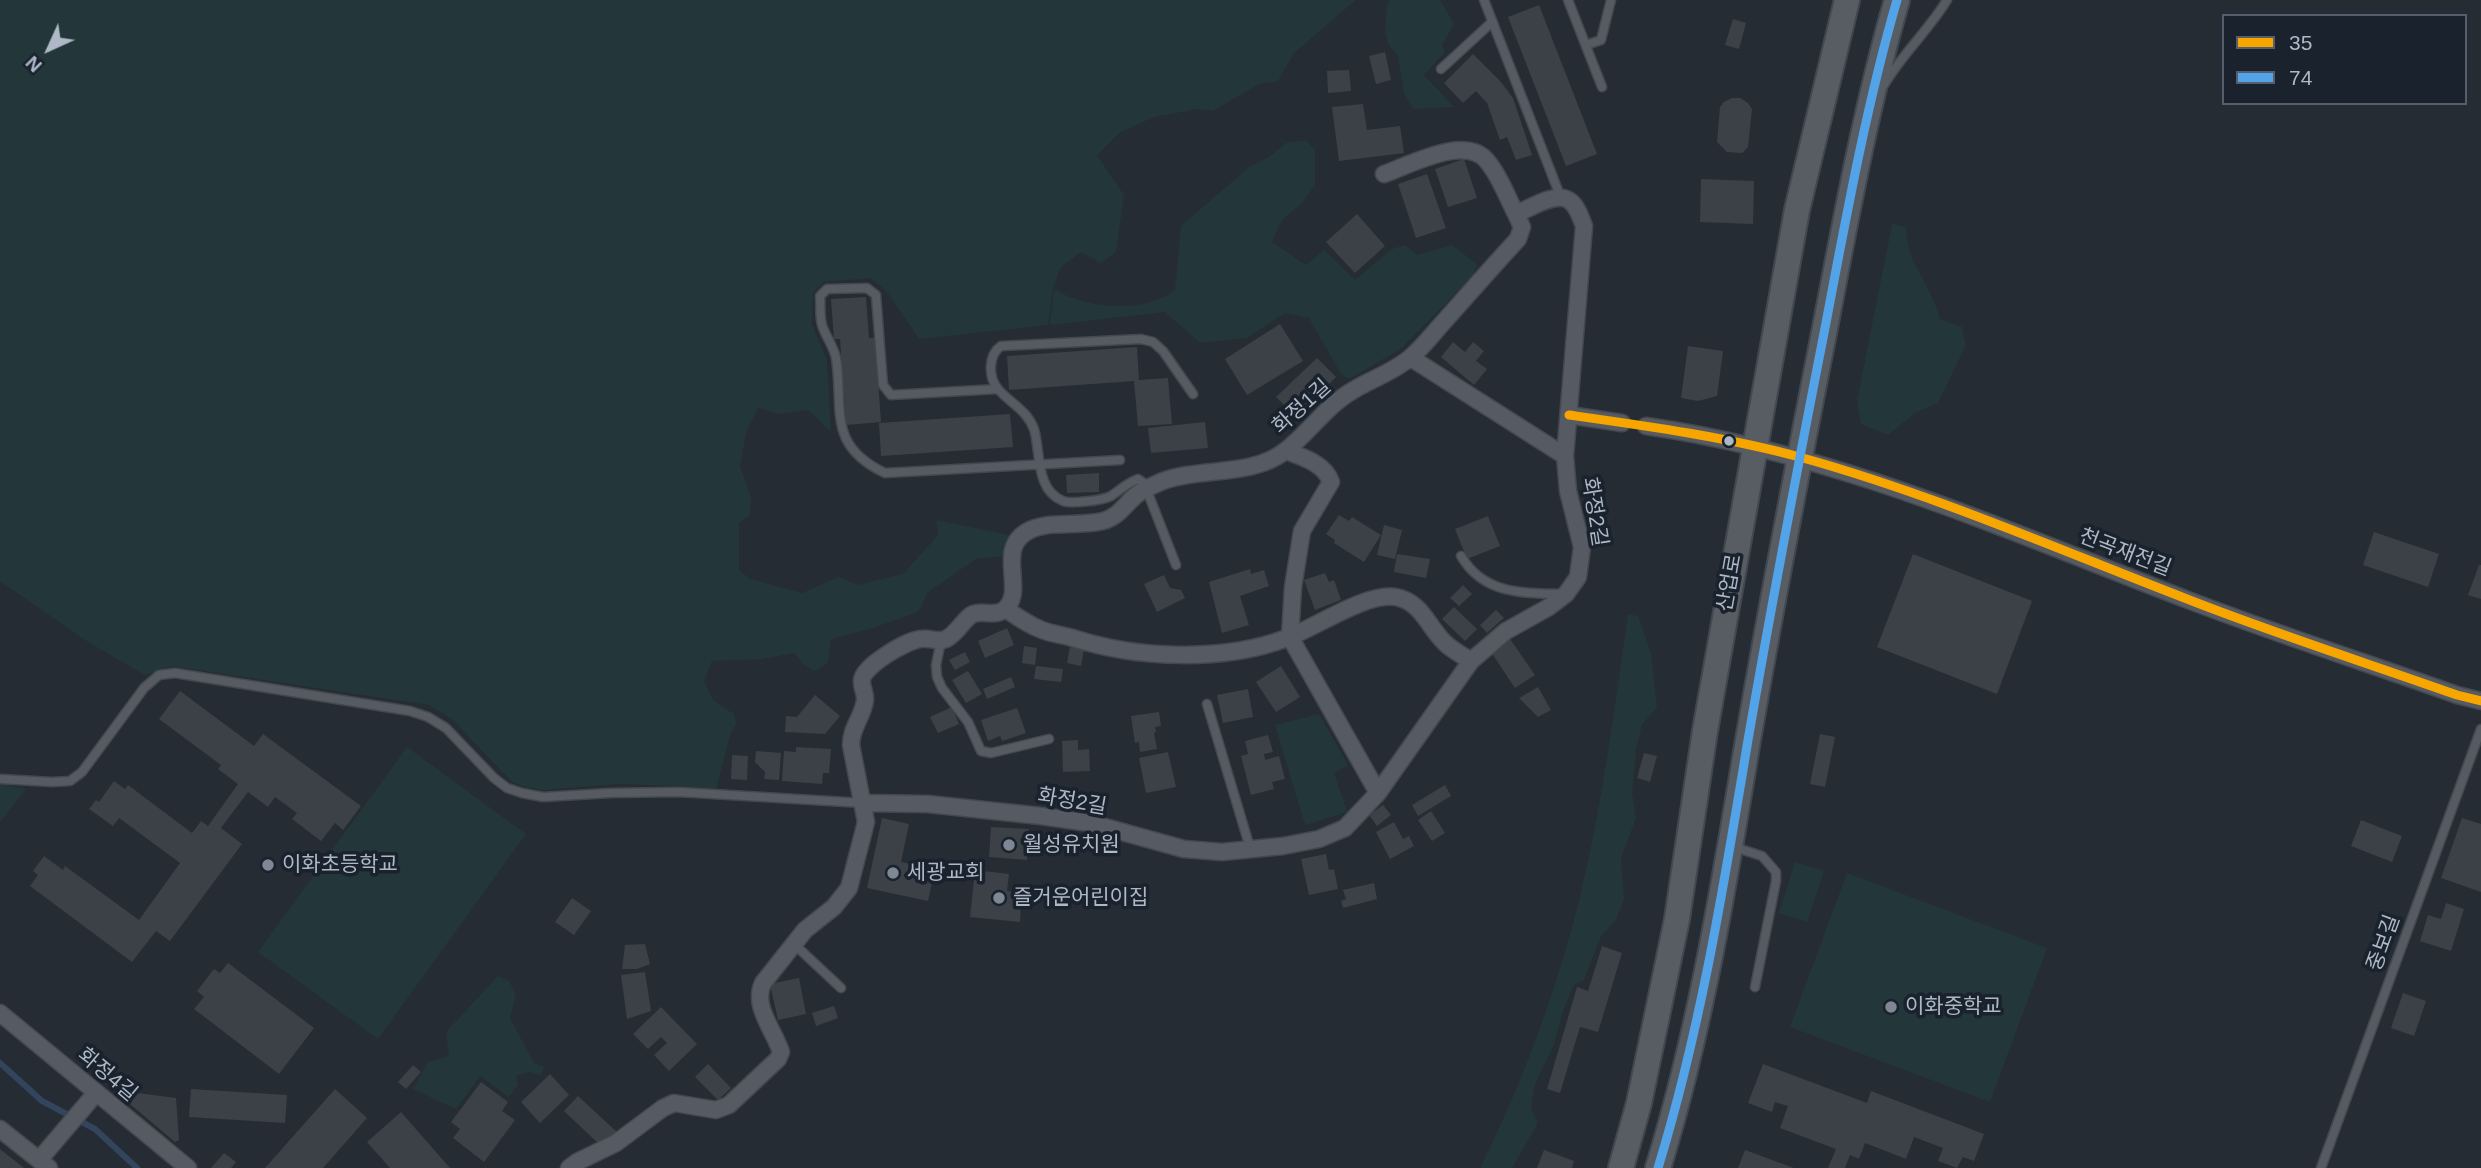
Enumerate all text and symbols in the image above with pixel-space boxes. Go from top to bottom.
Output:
north arrow [14,14,84,84]
legend [2222,14,2467,105]
text: 35 [2289,31,2312,54]
text: N [22,52,46,76]
text: 74 [2289,66,2312,89]
street label: 화정1길 [1268,374,1336,440]
unlabelled marker [1722,434,1736,448]
street label: 화정2길 [1576,476,1612,548]
street label: 천곡재전길 [2075,524,2175,582]
street label: 산업로 [1713,552,1747,614]
street label: 화정2길 [1036,784,1108,820]
place label: 월성유치원 [1023,832,1120,858]
marker: 월성유치원 [1001,837,1017,853]
place label: 이화초등학교 [282,852,398,878]
marker: 이화초등학교 [260,857,276,873]
place label: 세광교회 [907,860,984,886]
marker: 세광교회 [885,865,901,881]
place label: 즐거운어린이집 [1013,885,1148,911]
marker: 즐거운어린이집 [991,890,1007,906]
street label: 중보길 [2362,911,2406,975]
place label: 이화중학교 [1905,994,2002,1020]
marker: 이화중학교 [1883,999,1899,1015]
street label: 화정4길 [72,1043,142,1107]

